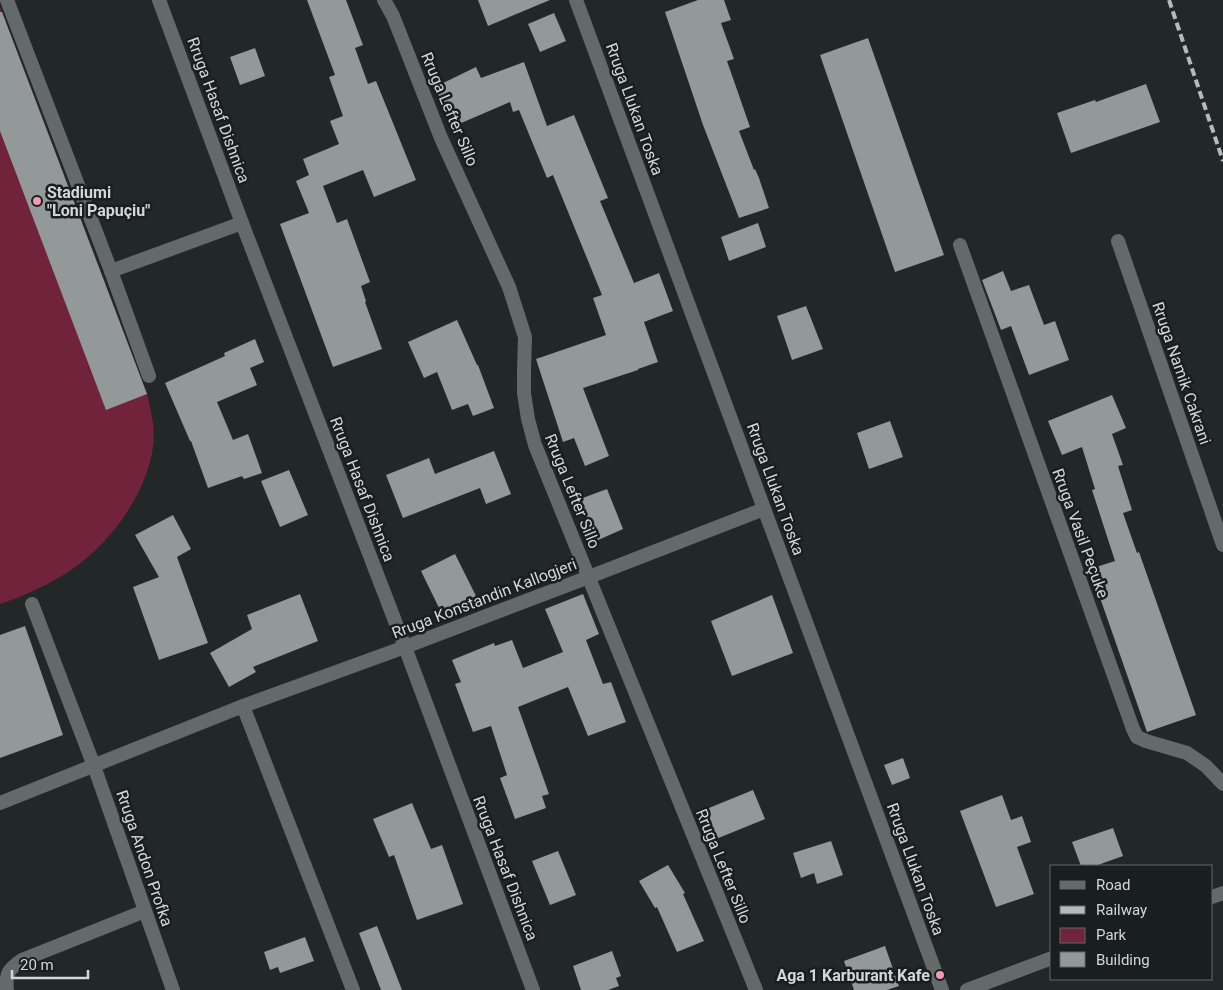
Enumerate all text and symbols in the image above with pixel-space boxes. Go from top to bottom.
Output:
street label: Rruga Hasaf Dishnica [183,35,254,186]
street label: Rruga Llukan Toska [602,40,667,178]
street label: Rruga Lefter Sillo [417,49,482,169]
place label: Stadiumi "Loni Papuçiu" [47,183,150,220]
marker: Stadiumi "Loni Papuçiu" [31,195,43,207]
street label: Rruga Namik Cakrani [1148,299,1215,447]
street label: Rruga Hasaf Dishnica [326,414,399,564]
street label: Rruga Llukan Toska [743,420,808,558]
street label: Rruga Lefter Sillo [541,431,604,551]
street label: Rruga Vasil Peçuke [1048,466,1113,601]
street label: Rruga Konstandin Kallogjeri [389,554,579,643]
street label: Rruga Andon Profka [112,788,177,929]
street label: Rruga Hasaf Dishnica [469,793,542,943]
street label: Rruga Llukan Toska [883,800,948,938]
street label: Rruga Lefter Sillo [692,806,755,926]
legend [1050,865,1213,980]
text: Road [1096,876,1130,894]
text: Railway [1096,901,1147,919]
text: Park [1096,926,1127,944]
scale bar [12,948,89,980]
text: Building [1096,951,1150,969]
text: 20 m [20,956,54,974]
place label: Aga 1 Karburant Kafe [776,966,930,985]
marker: Aga 1 Karburant Kafe [934,969,946,981]

